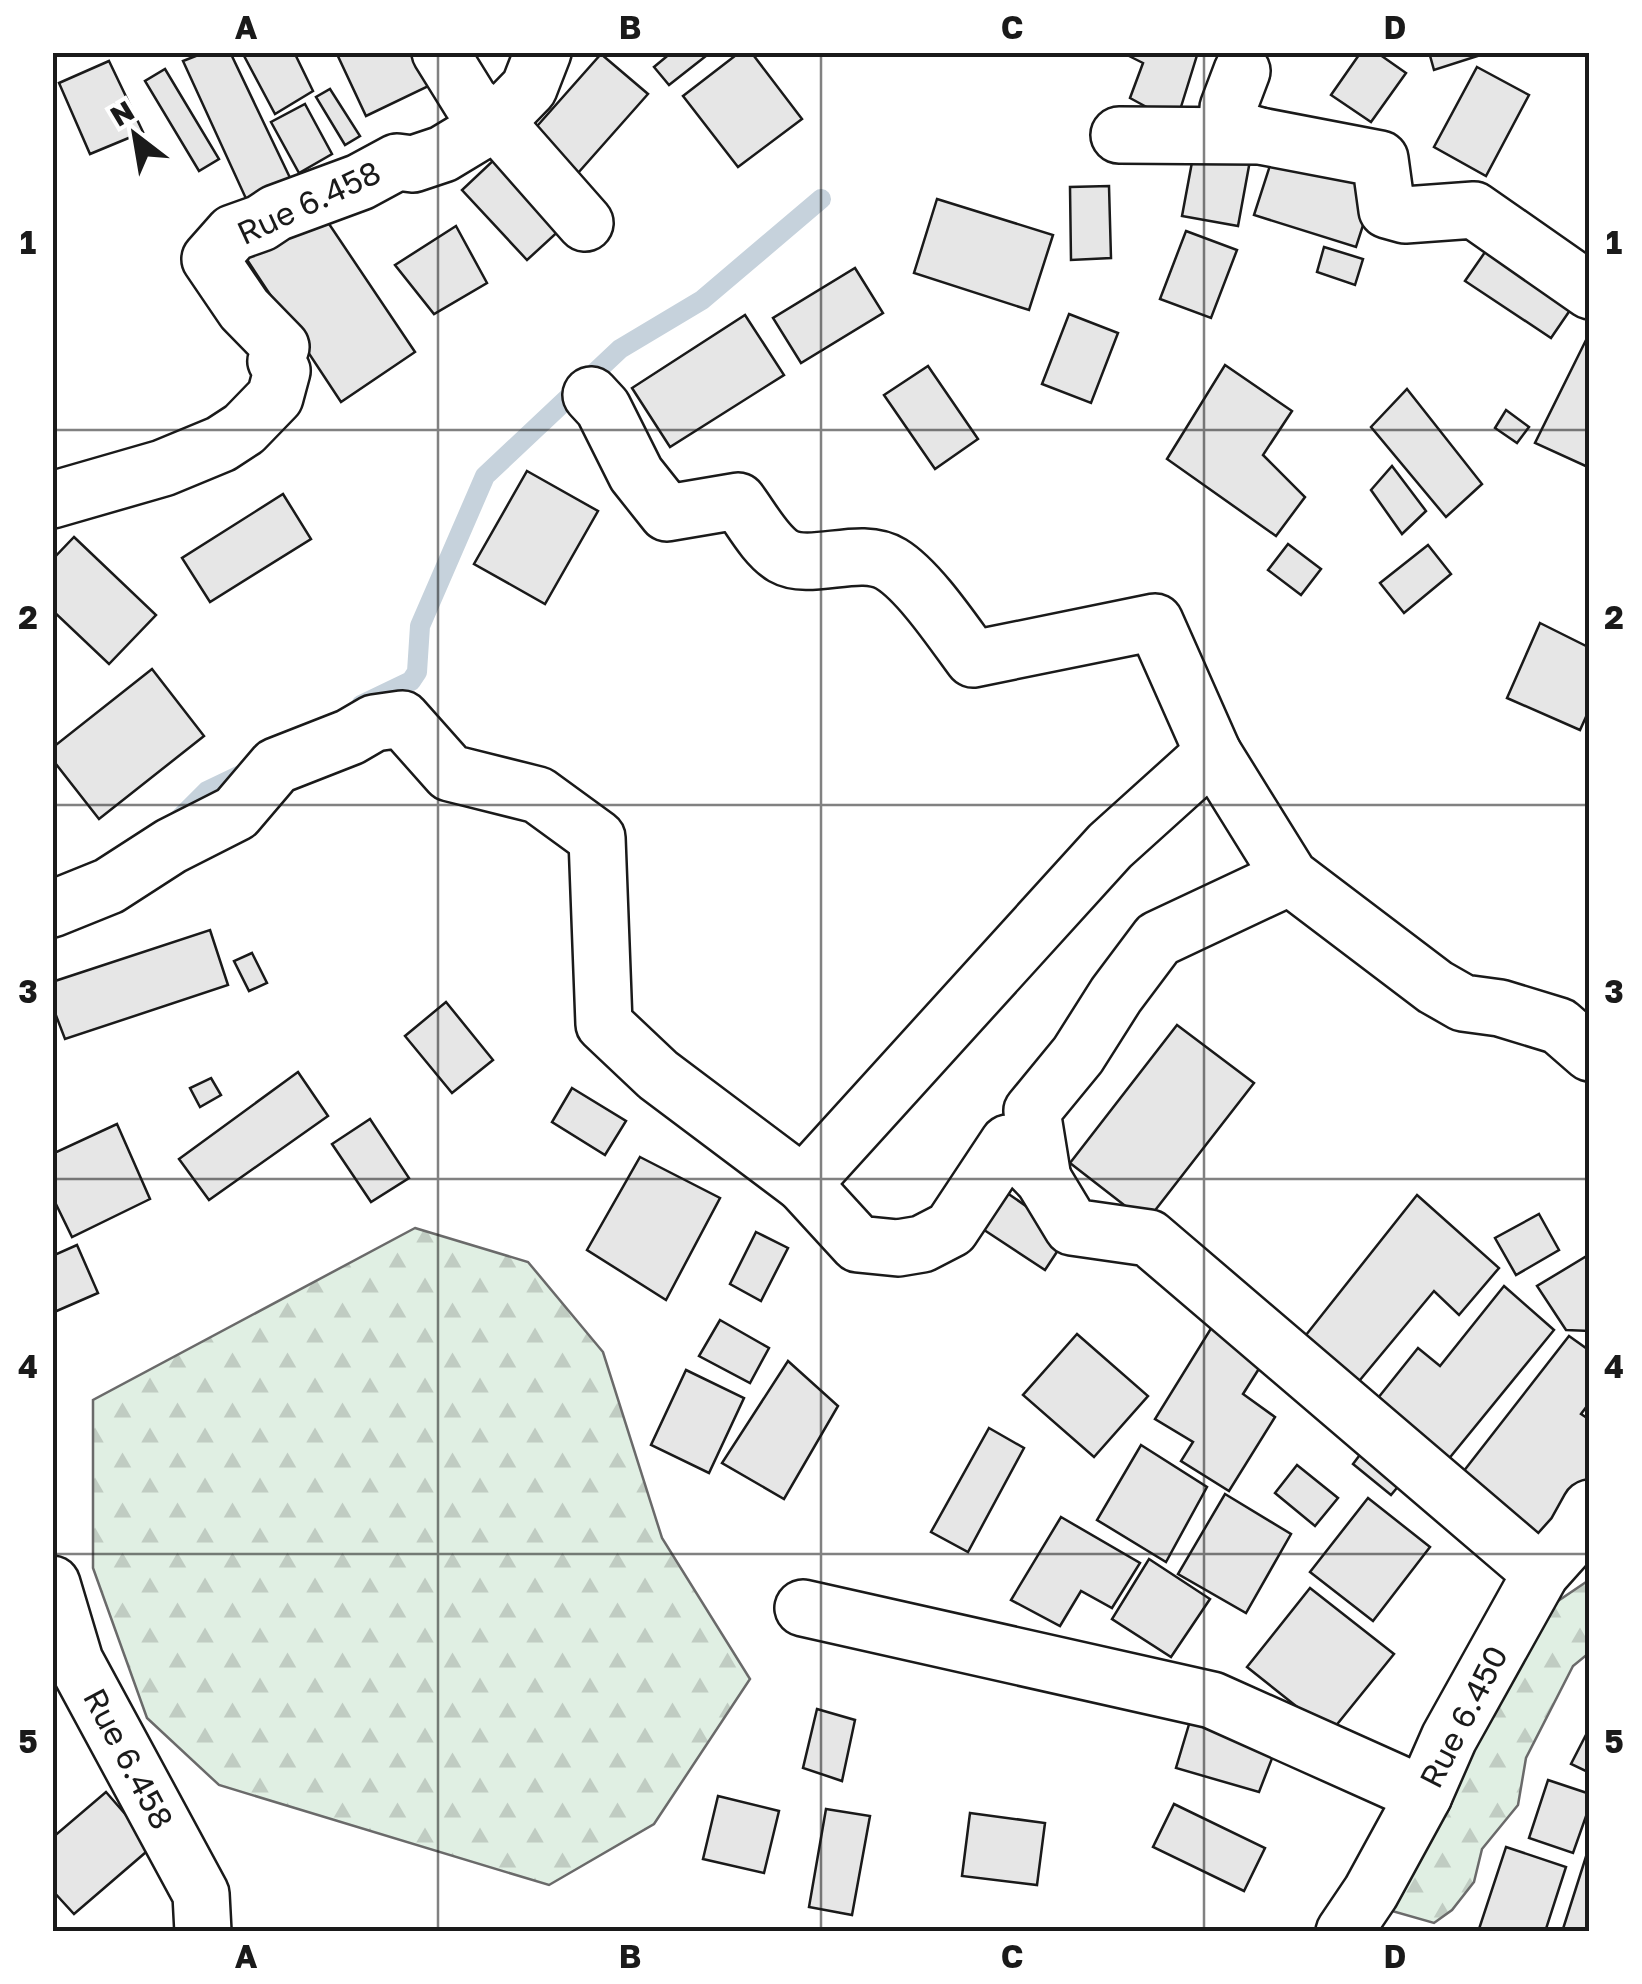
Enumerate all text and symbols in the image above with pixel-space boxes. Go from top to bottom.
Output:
text: A [235,8,258,46]
text: B [619,8,641,46]
text: C [1001,8,1023,46]
text: D [1384,8,1406,46]
north arrow [85,85,185,185]
text: N [104,94,139,133]
street label: Rue 6.458 [231,152,386,252]
text: 1 [20,223,36,261]
text: 1 [1606,223,1622,261]
text: 2 [18,598,38,636]
text: 2 [1604,598,1624,636]
text: 3 [18,972,38,1010]
text: 3 [1604,972,1624,1010]
text: 4 [18,1347,38,1385]
text: 4 [1604,1347,1624,1385]
street label: Rue 6.450 [1411,1639,1515,1794]
street label: Rue 6.458 [76,1682,182,1835]
text: 5 [18,1722,38,1760]
text: 5 [1604,1722,1624,1760]
text: A [235,1937,258,1975]
text: B [619,1937,641,1975]
text: C [1001,1937,1023,1975]
text: D [1384,1937,1406,1975]

